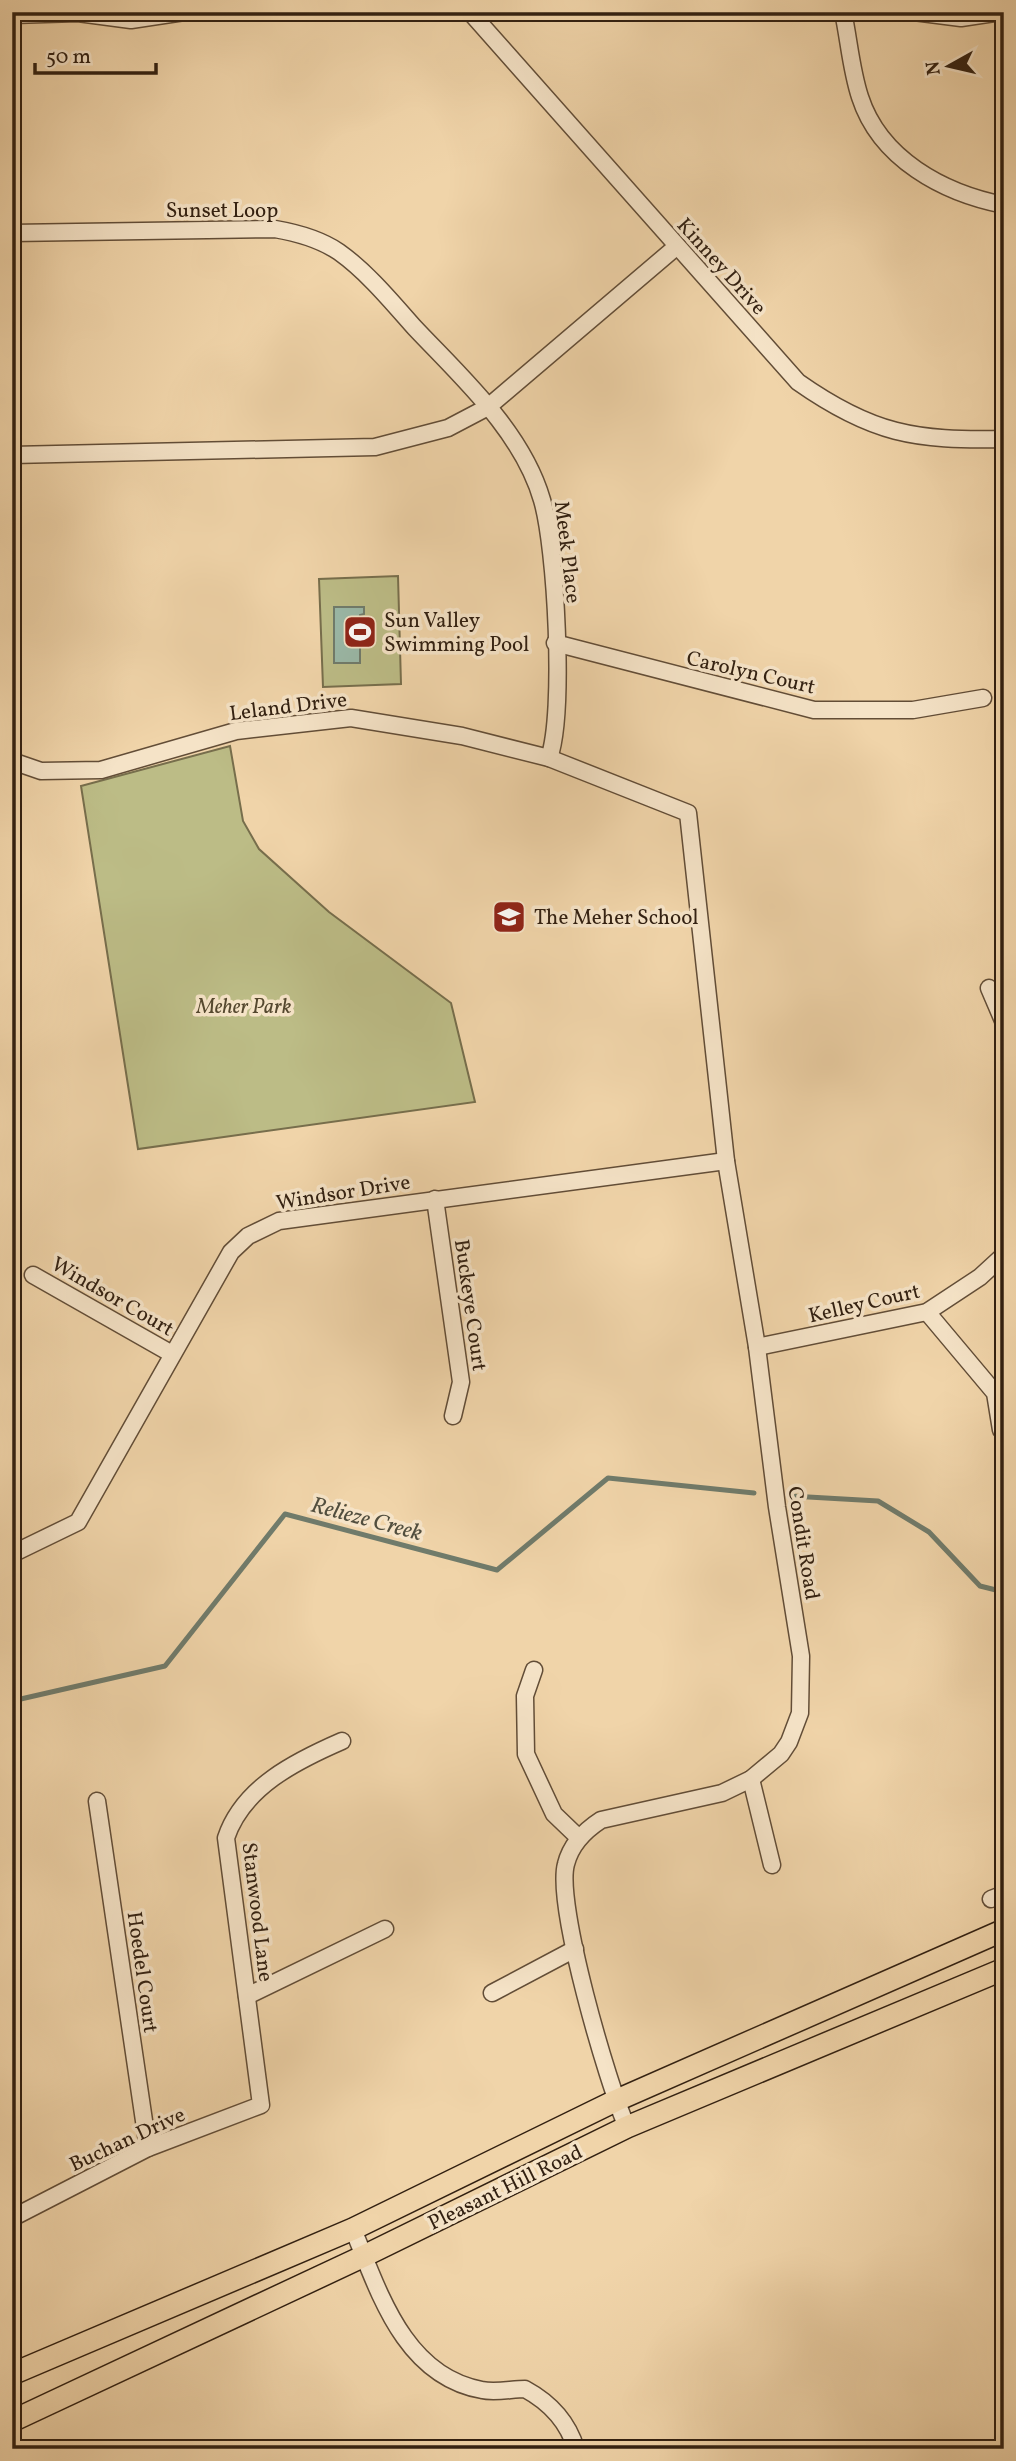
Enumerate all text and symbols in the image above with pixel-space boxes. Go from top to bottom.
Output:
scale bar [35,32,156,76]
north arrow [914,32,984,102]
text: 50 m [46,43,91,72]
text: N [920,59,948,77]
street label: Sunset Loop [166,197,278,226]
street label: Kinney Drive [669,212,772,322]
street label: Meek Place [546,499,587,605]
place label: Sun Valley Swimming Pool [384,607,529,660]
sports icon: Sun Valley Swimming Pool [341,613,379,651]
street label: Carolyn Court [683,645,818,702]
street label: Leland Drive [228,686,349,729]
school or university icon: The Meher School [490,898,528,936]
place label: The Meher School [534,904,698,933]
park label: Meher Park [196,993,292,1022]
street label: Windsor Drive [274,1169,413,1218]
street label: Buckeye Court [446,1237,493,1373]
street label: Windsor Court [46,1250,179,1344]
street label: Kelley Court [806,1278,923,1331]
street label: Condit Road [779,1484,826,1602]
water label: Relieze Creek [307,1490,426,1550]
street label: Stanwood Lane [234,1841,279,1984]
street label: Hoedel Court [119,1910,164,2035]
street label: Buchan Drive [65,2101,190,2180]
street label: Pleasant Hill Road [423,2138,588,2238]

